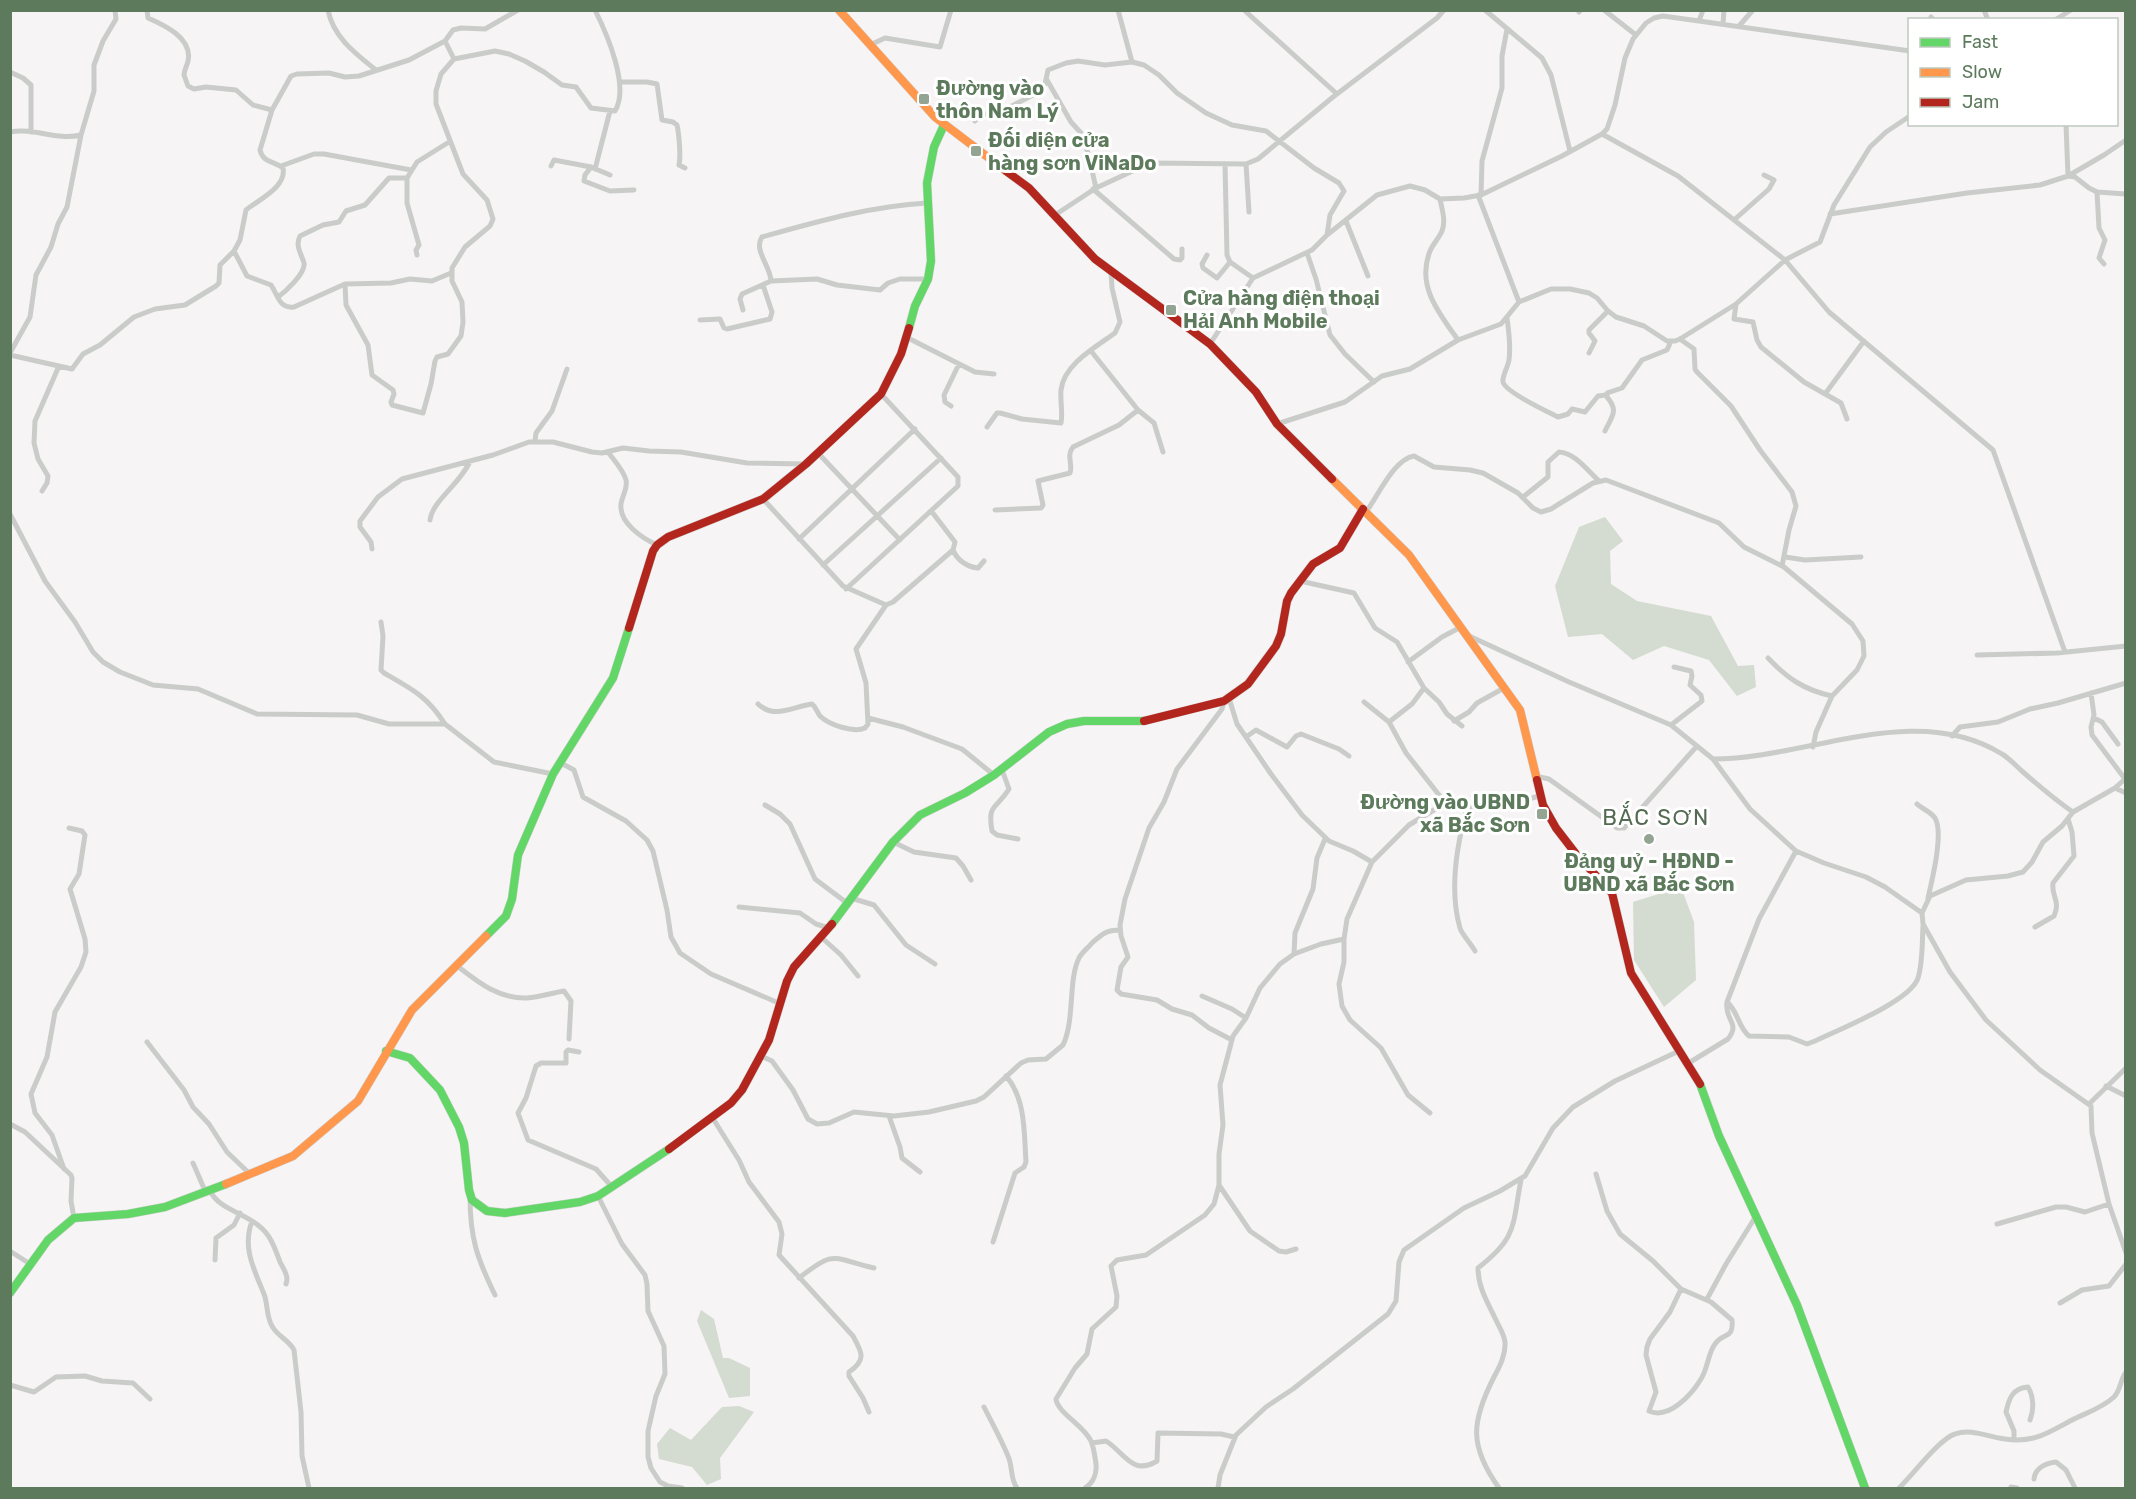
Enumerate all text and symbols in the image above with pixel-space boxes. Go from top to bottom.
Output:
legend [1908,18,2118,126]
text: Fast [1962,31,1998,53]
text: Slow [1962,61,2002,83]
place label: Đường vào thôn Nam Lý [936,76,1059,123]
text: Jam [1962,91,1999,113]
marker: Đường vào thôn Nam Lý [917,92,931,106]
place label: Đối diện cửa hàng sơn ViNaDo [988,127,1157,175]
marker: Đối diện cửa hàng sơn ViNaDo [969,144,983,158]
place label: Cửa hàng điện thoại Hải Anh Mobile [1183,286,1380,333]
marker: Cửa hàng điện thoại Hải Anh Mobile [1164,303,1178,317]
place label: Đường vào UBND xã Bắc Sơn [1360,790,1530,837]
district label: BẮC SƠN [1602,801,1710,831]
marker: Đường vào UBND xã Bắc Sơn [1535,807,1549,821]
marker: Đảng uỷ - HĐND - UBND xã Bắc Sơn [1642,832,1656,846]
place label: Đảng uỷ - HĐND - UBND xã Bắc Sơn [1563,849,1735,896]

